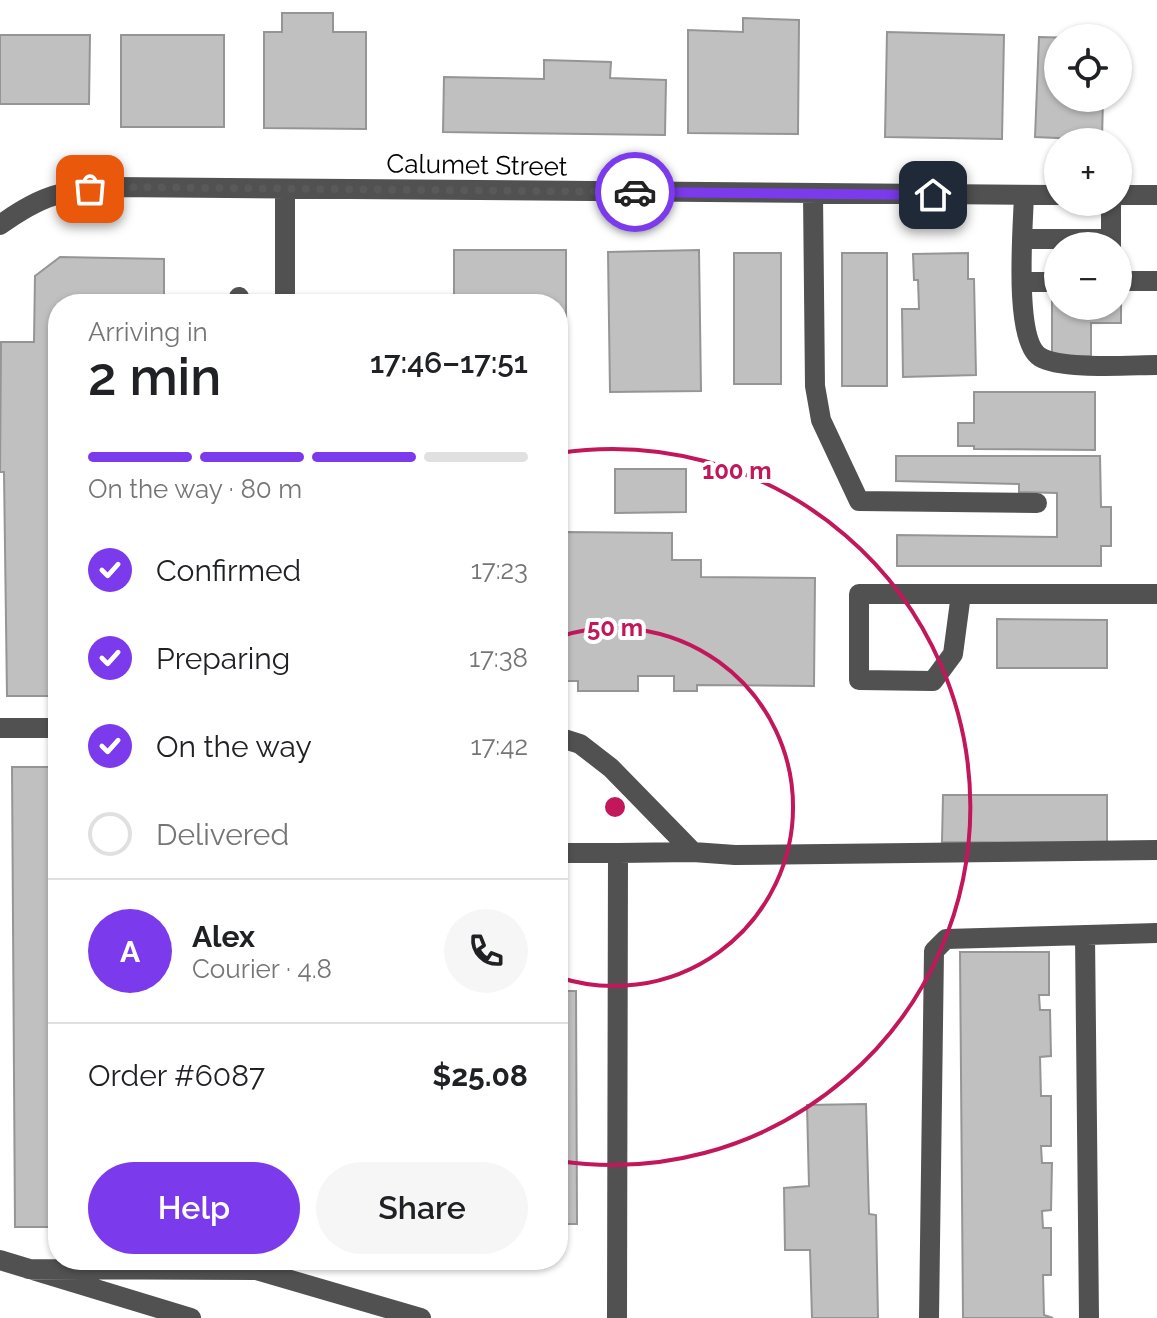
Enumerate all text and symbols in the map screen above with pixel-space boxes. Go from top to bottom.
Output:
map controls [1044,24,1132,320]
button: locate [1044,24,1132,112]
button: + [1044,128,1132,216]
street label: Calumet Street [386,148,568,182]
courier [595,152,675,232]
pin [56,155,124,223]
pin [899,161,967,229]
icon: bag [68,167,112,211]
icon: car [613,170,657,214]
icon: home [911,173,955,217]
button: − [1044,232,1132,320]
text: Arriving in [88,317,208,347]
text: 17:46–17:51 [370,345,528,380]
text: 2 min [88,346,221,407]
text: 100 m [702,456,772,485]
text: On the way · 80 m [88,474,302,504]
icon: check [88,548,132,592]
text: Confirmed [156,553,301,588]
text: 17:23 [471,555,528,585]
text: 50 m [587,613,643,642]
icon: check [88,636,132,680]
text: Preparing [156,641,290,676]
text: 17:38 [469,643,528,673]
icon: check [88,724,132,768]
text: On the way [156,729,312,764]
text: 17:42 [470,731,528,761]
centre of rings [601,793,629,821]
text: Delivered [156,817,289,852]
button: phone [444,909,528,993]
text: Alex [192,919,255,954]
text: A [120,934,140,969]
text: Courier · 4.8 [192,954,332,984]
text: Order #6087 [88,1058,265,1093]
text: $25.08 [432,1058,528,1093]
button: Help [88,1162,300,1254]
button: Share [316,1162,528,1254]

